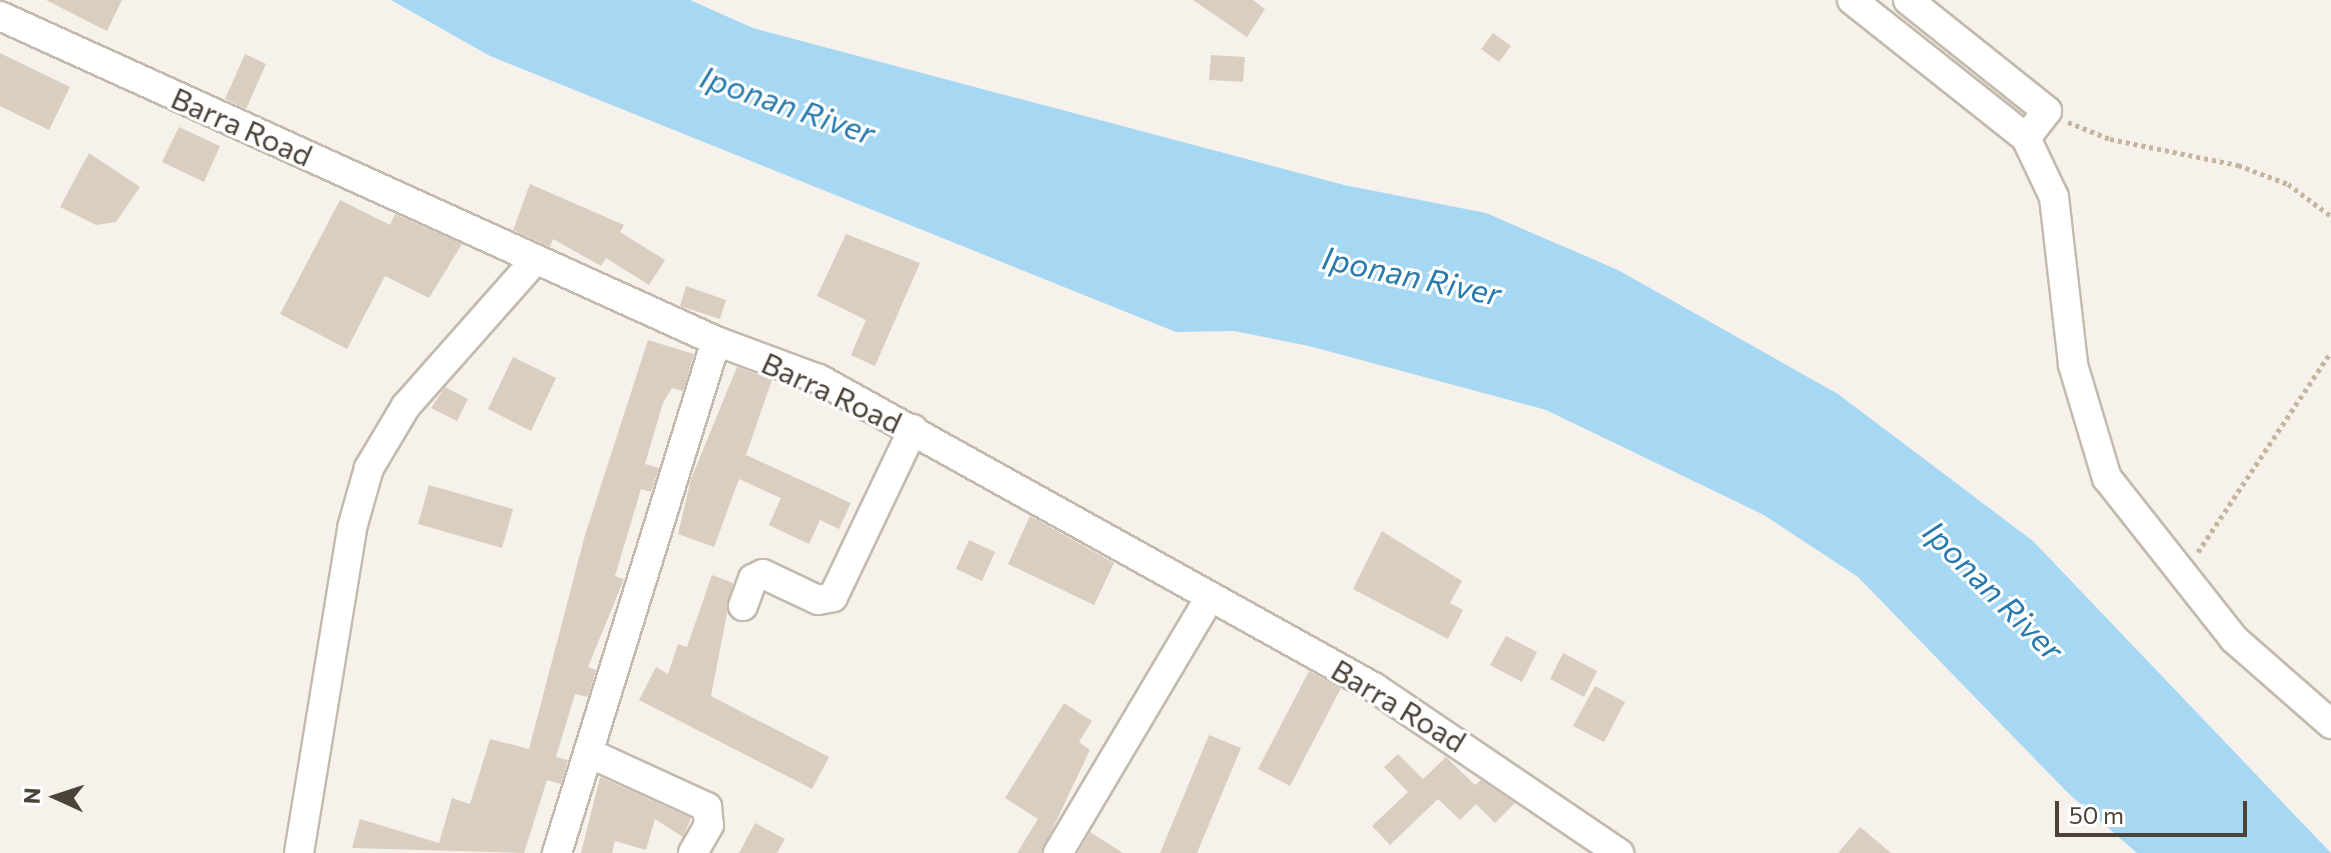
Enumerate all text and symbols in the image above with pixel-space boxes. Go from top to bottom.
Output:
water label: Iponan River [696,56,880,152]
street label: Barra Road [166,79,318,173]
water label: Iponan River [1319,237,1505,313]
street label: Barra Road [756,344,908,440]
water label: Iponan River [1916,512,2072,668]
street label: Barra Road [1325,651,1473,759]
north arrow [16,757,96,837]
scale bar [2059,785,2251,835]
text: N [18,787,45,805]
text: 50 m [2069,800,2124,829]

